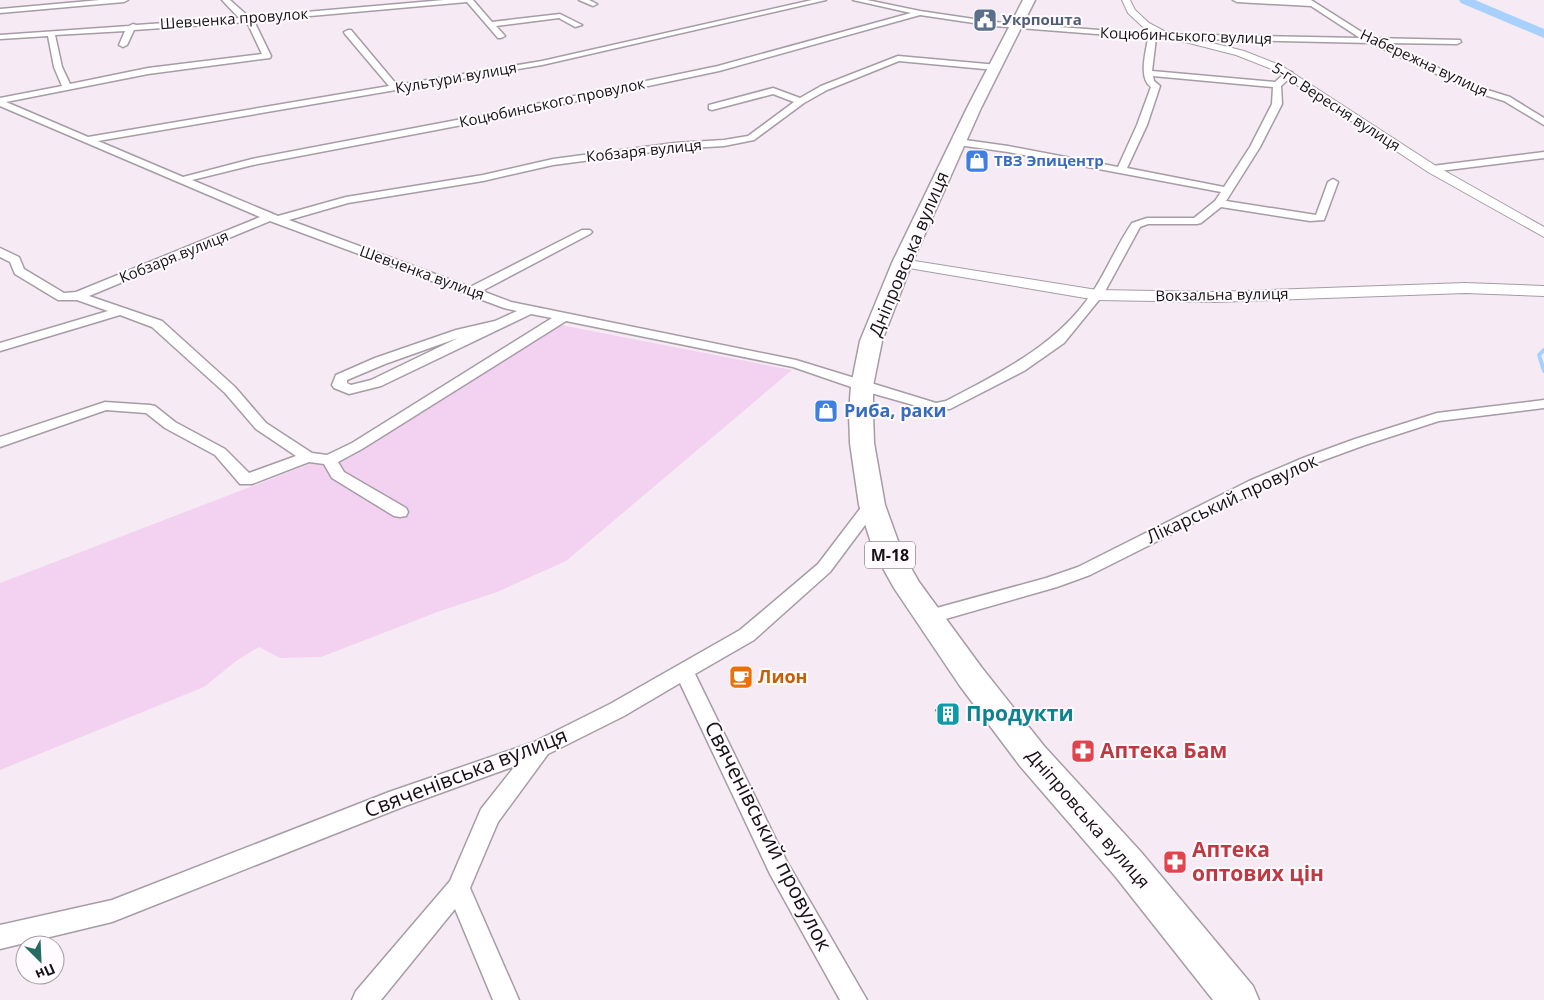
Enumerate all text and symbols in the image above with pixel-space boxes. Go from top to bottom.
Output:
street label: Шевченка провулок [159,3,309,33]
public building icon: Укрпошта [972,7,998,33]
place label: Укрпошта [1002,9,1082,29]
street label: Коцюбинського вулиця [1100,22,1272,48]
street label: Набережна вулиця [1357,24,1492,101]
street label: Культури вулиця [393,56,518,98]
street label: 5-го Вересня вулиця [1268,57,1405,155]
street label: Коцюбинського провулок [457,73,647,131]
street label: Кобзаря вулиця [585,134,703,166]
shop icon: ТВЗ Эпицентр [964,148,990,174]
place label: ТВЗ Эпицентр [994,150,1104,170]
street label: Дніпровська вулиця [862,167,954,340]
street label: Кобзаря вулиця [116,225,231,287]
street label: Шевченка вулиця [357,240,488,304]
street label: Вокзальна вулиця [1155,283,1289,305]
shop icon: Риба, раки [813,398,839,424]
place label: Риба, раки [844,398,947,422]
street label: Лікарський провулок [1142,448,1322,548]
road number: М-18 [865,542,915,568]
cafe icon: Лион [728,664,754,690]
place label: Лион [758,664,807,688]
place label: Продукти [966,699,1074,727]
building icon: Продукти [935,701,961,727]
street label: Свяченівський провулок [699,716,839,955]
street label: Свяченівська вулиця [360,720,571,824]
place label: Аптека Бам [1100,736,1227,764]
pharmacy icon: Аптека Бам [1070,738,1096,764]
street label: Дніпровська вулиця [1022,744,1156,893]
place label: Аптека оптових цін [1192,835,1324,887]
pharmacy icon: Аптека оптових цін [1162,849,1188,875]
north arrow [15,935,65,985]
text: Пн [33,960,58,985]

